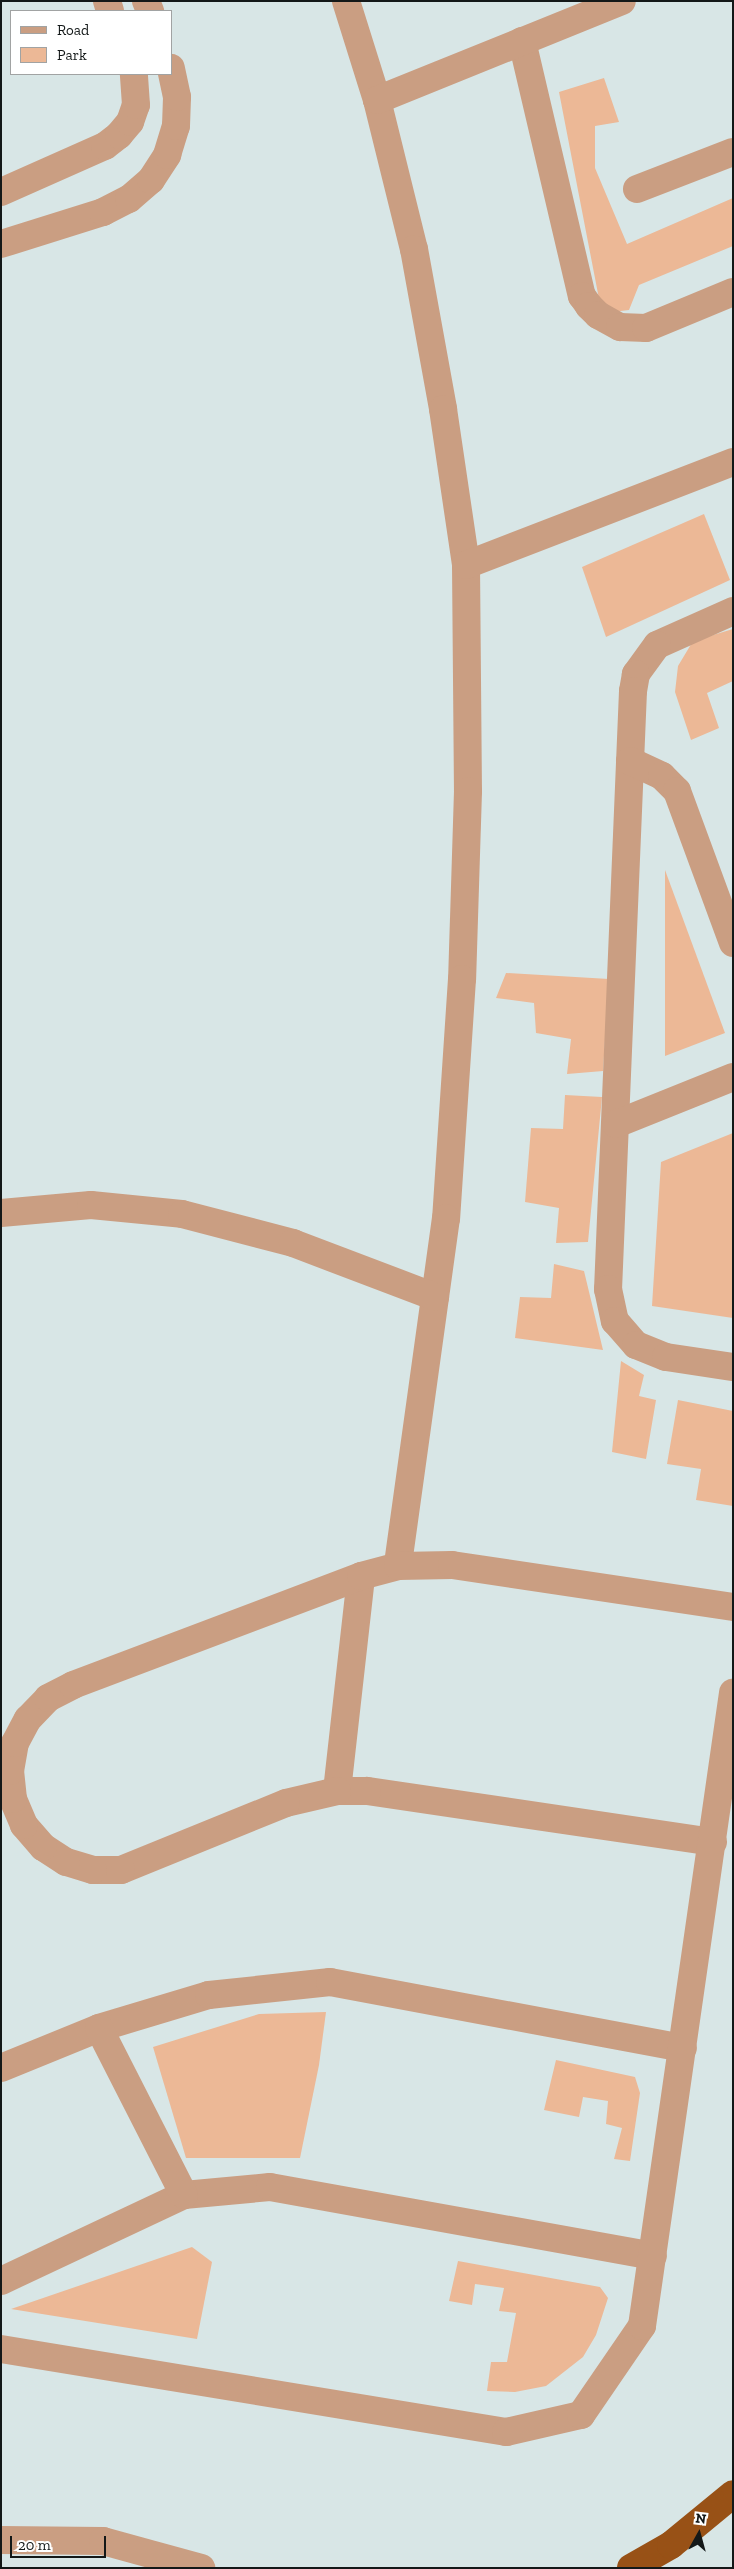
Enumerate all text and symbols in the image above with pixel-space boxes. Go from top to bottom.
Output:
legend [10,10,172,75]
text: Road [57,21,89,39]
text: Park [57,46,87,64]
north arrow [674,2509,724,2559]
text: N [695,2510,707,2528]
scale bar [12,2526,109,2558]
text: 20 m [18,2536,51,2554]

